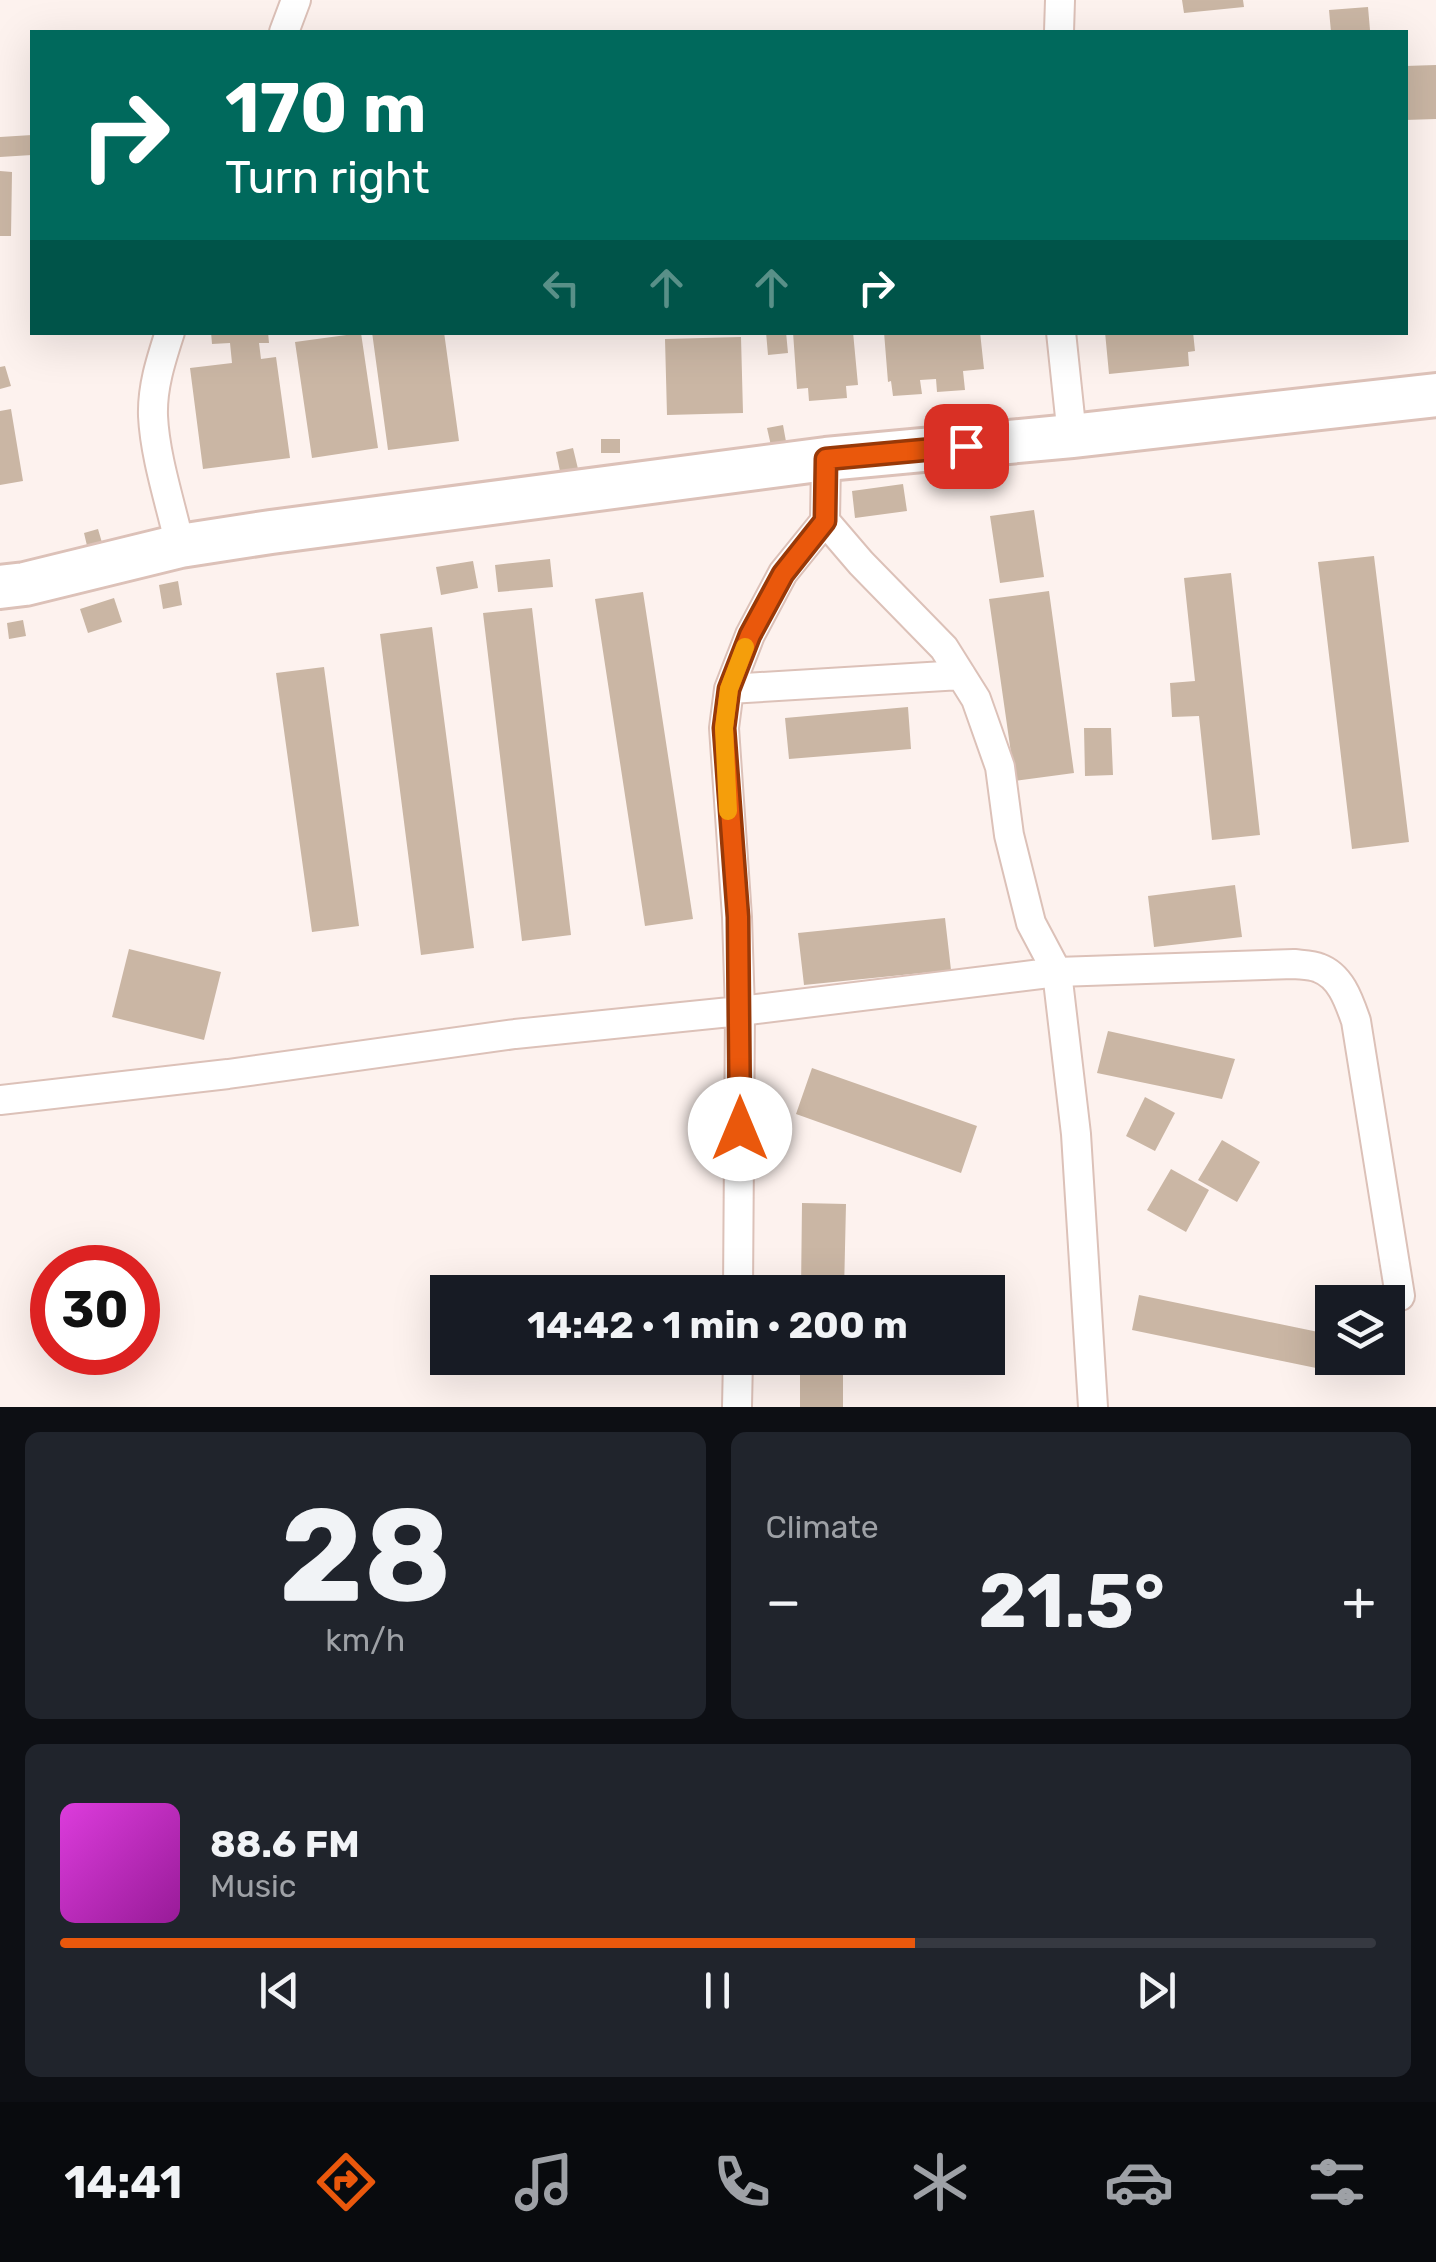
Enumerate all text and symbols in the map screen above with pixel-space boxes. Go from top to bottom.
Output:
text: 170 m [225,67,427,150]
icon: right [60,70,190,200]
text: Turn right [225,151,429,204]
icon: left [534,260,589,315]
icon: ahead [639,260,694,315]
icon: ahead [744,260,799,315]
icon: right [849,260,904,315]
pin [924,404,1009,489]
icon: arrive [939,419,994,474]
position arrow [688,1077,792,1181]
speed limit sign: 30 [30,1245,160,1375]
map controls [1315,1285,1405,1375]
button: layers [1315,1285,1405,1375]
text: 14:42 · 1 min · 200 m [527,1302,908,1348]
text: 28 [279,1478,452,1633]
text: Climate [766,1508,879,1546]
text: 21.5° [978,1557,1165,1646]
text: − [766,1569,801,1634]
text: + [1342,1569,1376,1634]
text: km/h [325,1621,405,1659]
text: 88.6 FM [210,1821,360,1867]
text: Music [210,1867,296,1905]
icon: previous [252,1963,307,2018]
icon: pause [690,1963,745,2018]
icon: next [1129,1963,1184,2018]
icon: directions [311,2147,381,2217]
icon: music [509,2147,579,2217]
icon: phone [707,2147,777,2217]
icon: climate [905,2147,975,2217]
icon: car [1104,2147,1174,2217]
icon: filters [1302,2147,1372,2217]
text: 14:41 [64,2156,182,2209]

